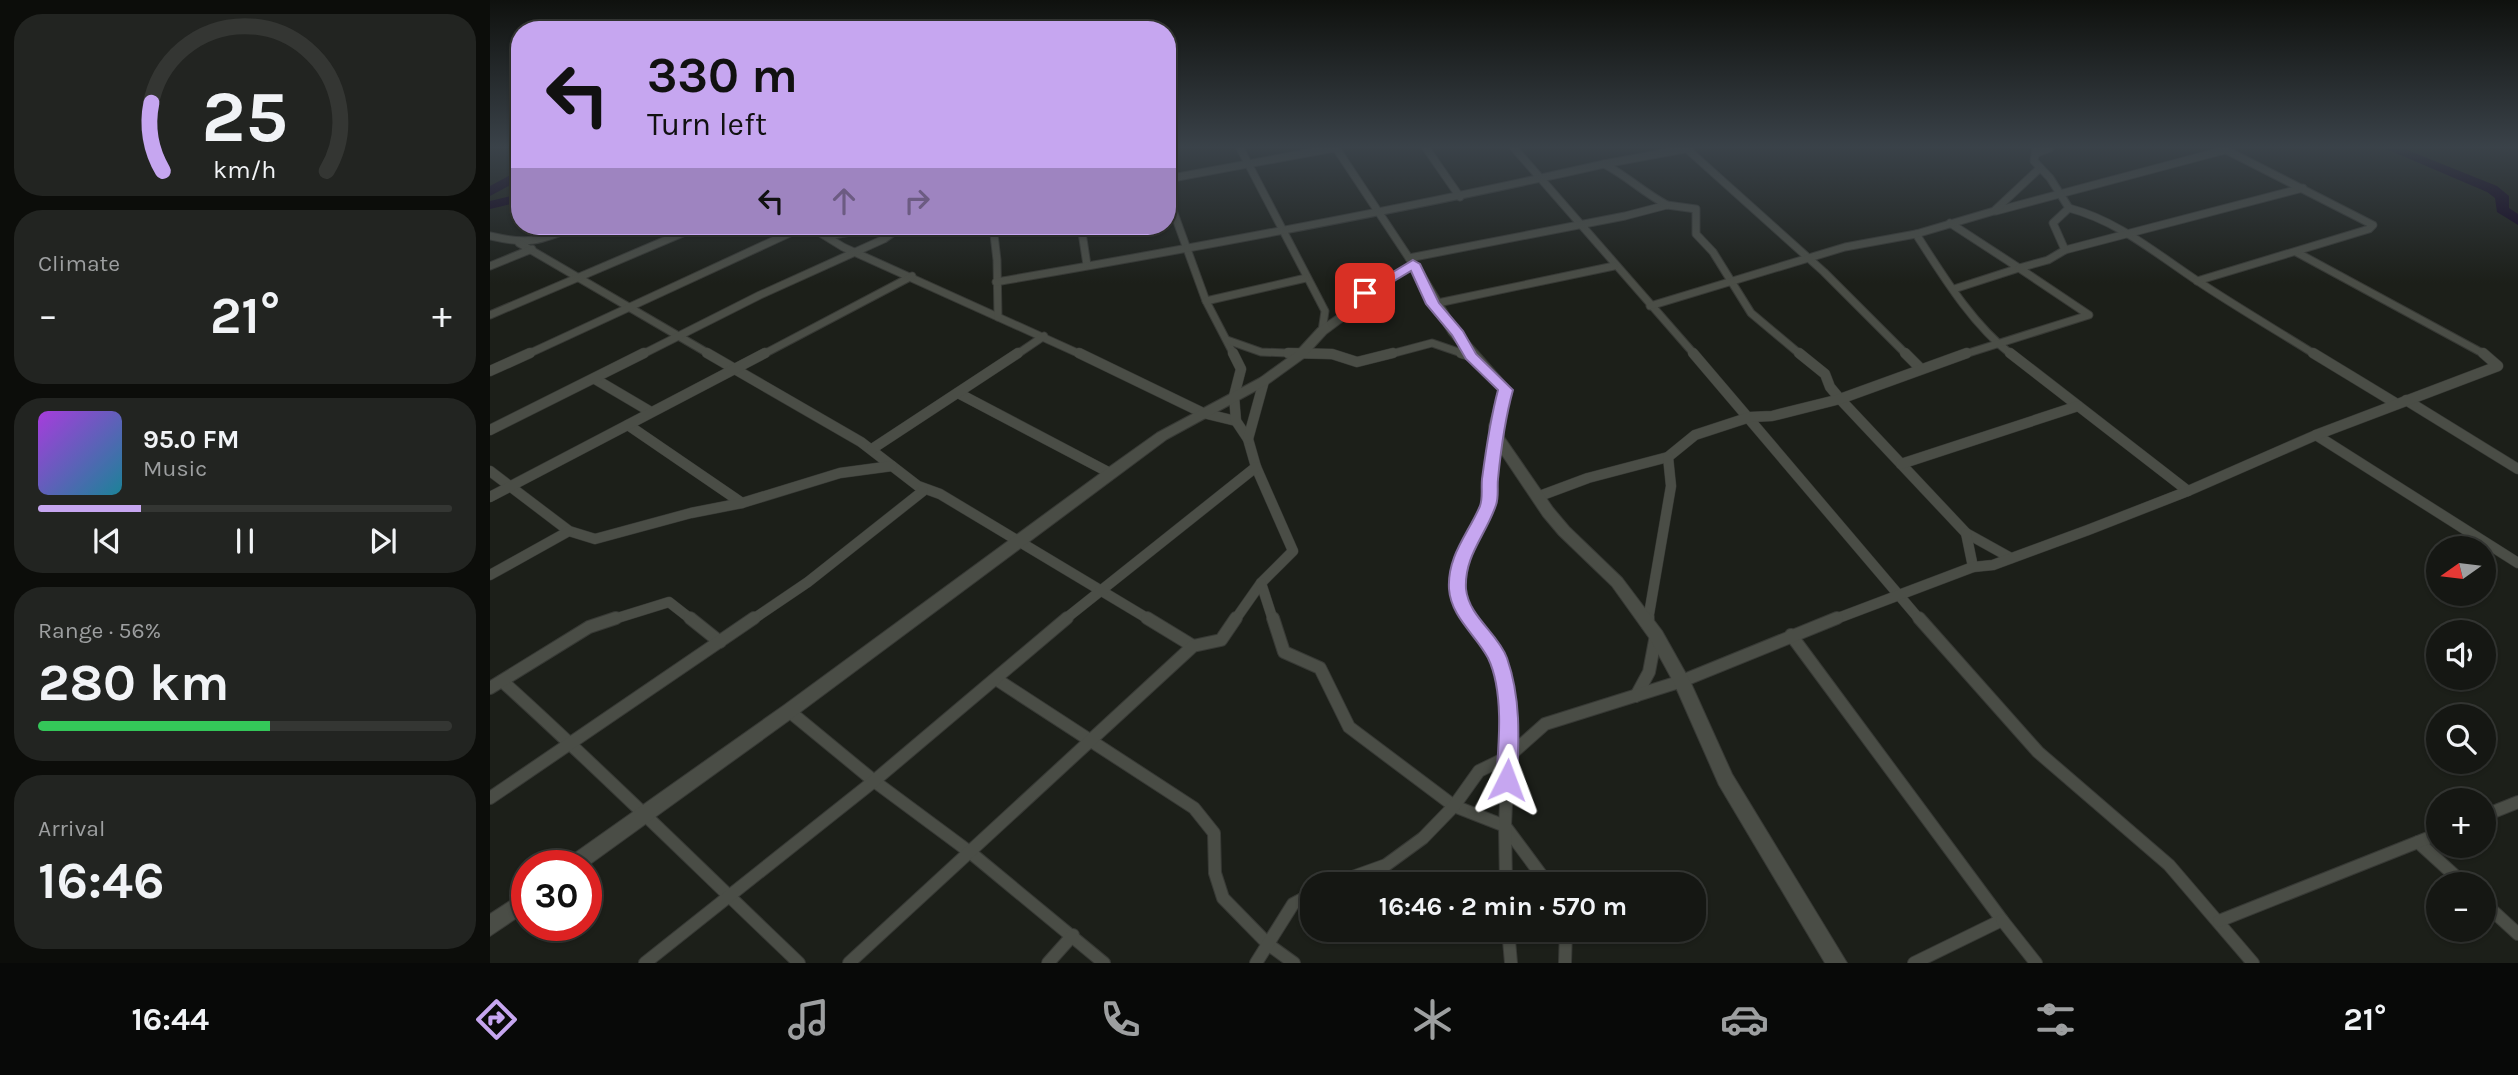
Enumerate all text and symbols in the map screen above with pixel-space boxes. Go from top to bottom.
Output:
text: 330 m [647,47,798,104]
icon: left [532,49,623,140]
text: 25 [202,74,288,159]
text: Turn left [647,106,767,143]
text: km/h [213,155,277,184]
icon: left [752,182,790,220]
icon: ahead [825,182,863,220]
icon: right [898,182,936,220]
text: Climate [38,250,120,277]
pin [1335,263,1395,323]
icon: arrive [1346,274,1384,312]
text: 21° [210,285,280,346]
text: − [38,293,58,338]
text: + [432,293,452,338]
text: 95.0 FM [143,424,240,455]
text: Music [143,455,207,482]
icon: previous [88,522,126,560]
icon: pause [226,522,264,560]
icon: next [364,522,402,560]
north arrow [2426,536,2496,606]
map controls [2426,536,2496,942]
text: Range · 56% [38,617,161,644]
button: sound [2426,620,2496,690]
text: 280 km [38,652,229,713]
button: search [2426,704,2496,774]
position arrow [1470,743,1544,817]
button: + [2426,788,2496,858]
text: Arrival [38,815,105,842]
text: 16:46 [38,850,165,911]
speed limit sign: 30 [511,850,602,941]
button: − [2426,872,2496,942]
text: 16:46 · 2 min · 570 m [1379,891,1627,922]
icon: directions [472,995,521,1044]
icon: music [784,995,833,1044]
icon: phone [1096,995,1145,1044]
icon: climate [1408,995,1457,1044]
icon: car [1720,995,1769,1044]
icon: filters [2031,995,2080,1044]
text: 16:44 [131,1001,209,1038]
text: 21° [2343,1001,2387,1038]

